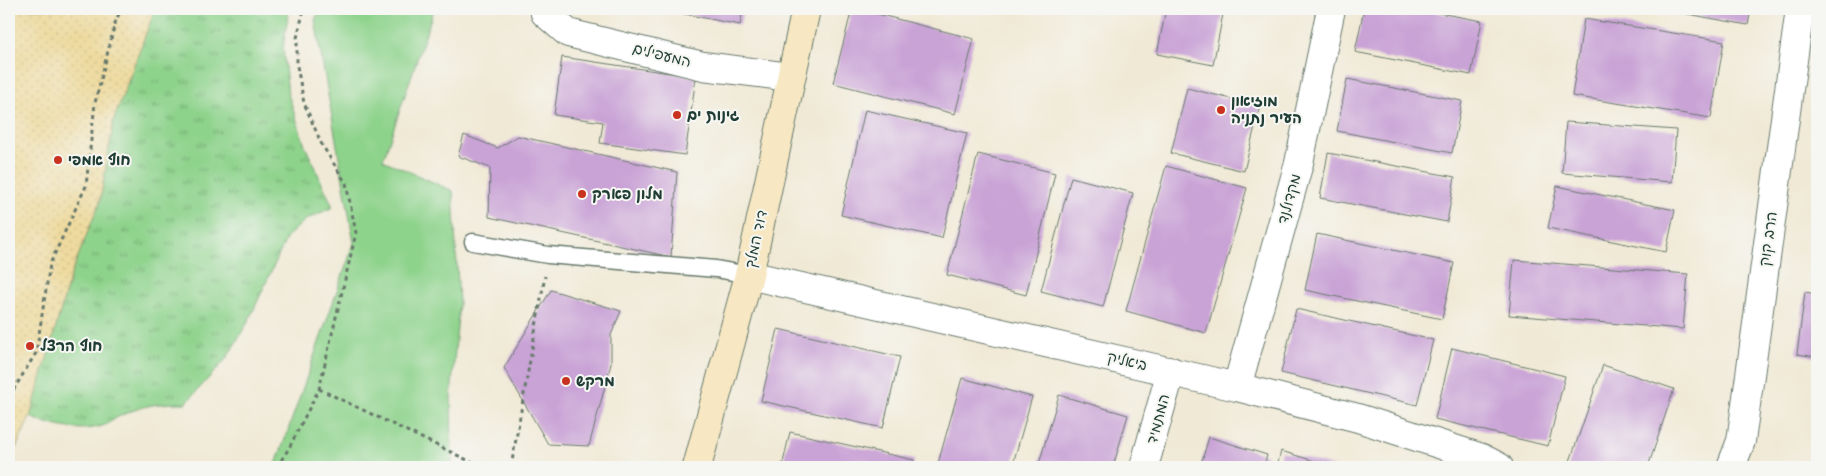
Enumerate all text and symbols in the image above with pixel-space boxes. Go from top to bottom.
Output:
street label: המעפילים [631,35,694,72]
place label: מוזיאון העיר נתניה [1231,88,1302,128]
place label: גינות ים [687,102,740,125]
marker: מוזיאון העיר נתניה [1215,104,1227,116]
marker: גינות ים [671,109,683,121]
place label: חוף אמפי [68,147,130,170]
marker: חוף אמפי [52,154,64,166]
street label: מקדולנד [1269,171,1306,227]
place label: מלון פארק [592,181,663,204]
marker: מלון פארק [576,188,588,200]
street label: דוד המלך [737,207,772,270]
street label: הרב קוק [1751,210,1782,268]
place label: חוף הרצל [40,333,102,356]
marker: חוף הרצל [24,340,36,352]
street label: ביאליק [1105,344,1150,375]
place label: מרקש [576,368,615,391]
marker: מרקש [560,375,572,387]
street label: המתמיד [1139,391,1174,446]

